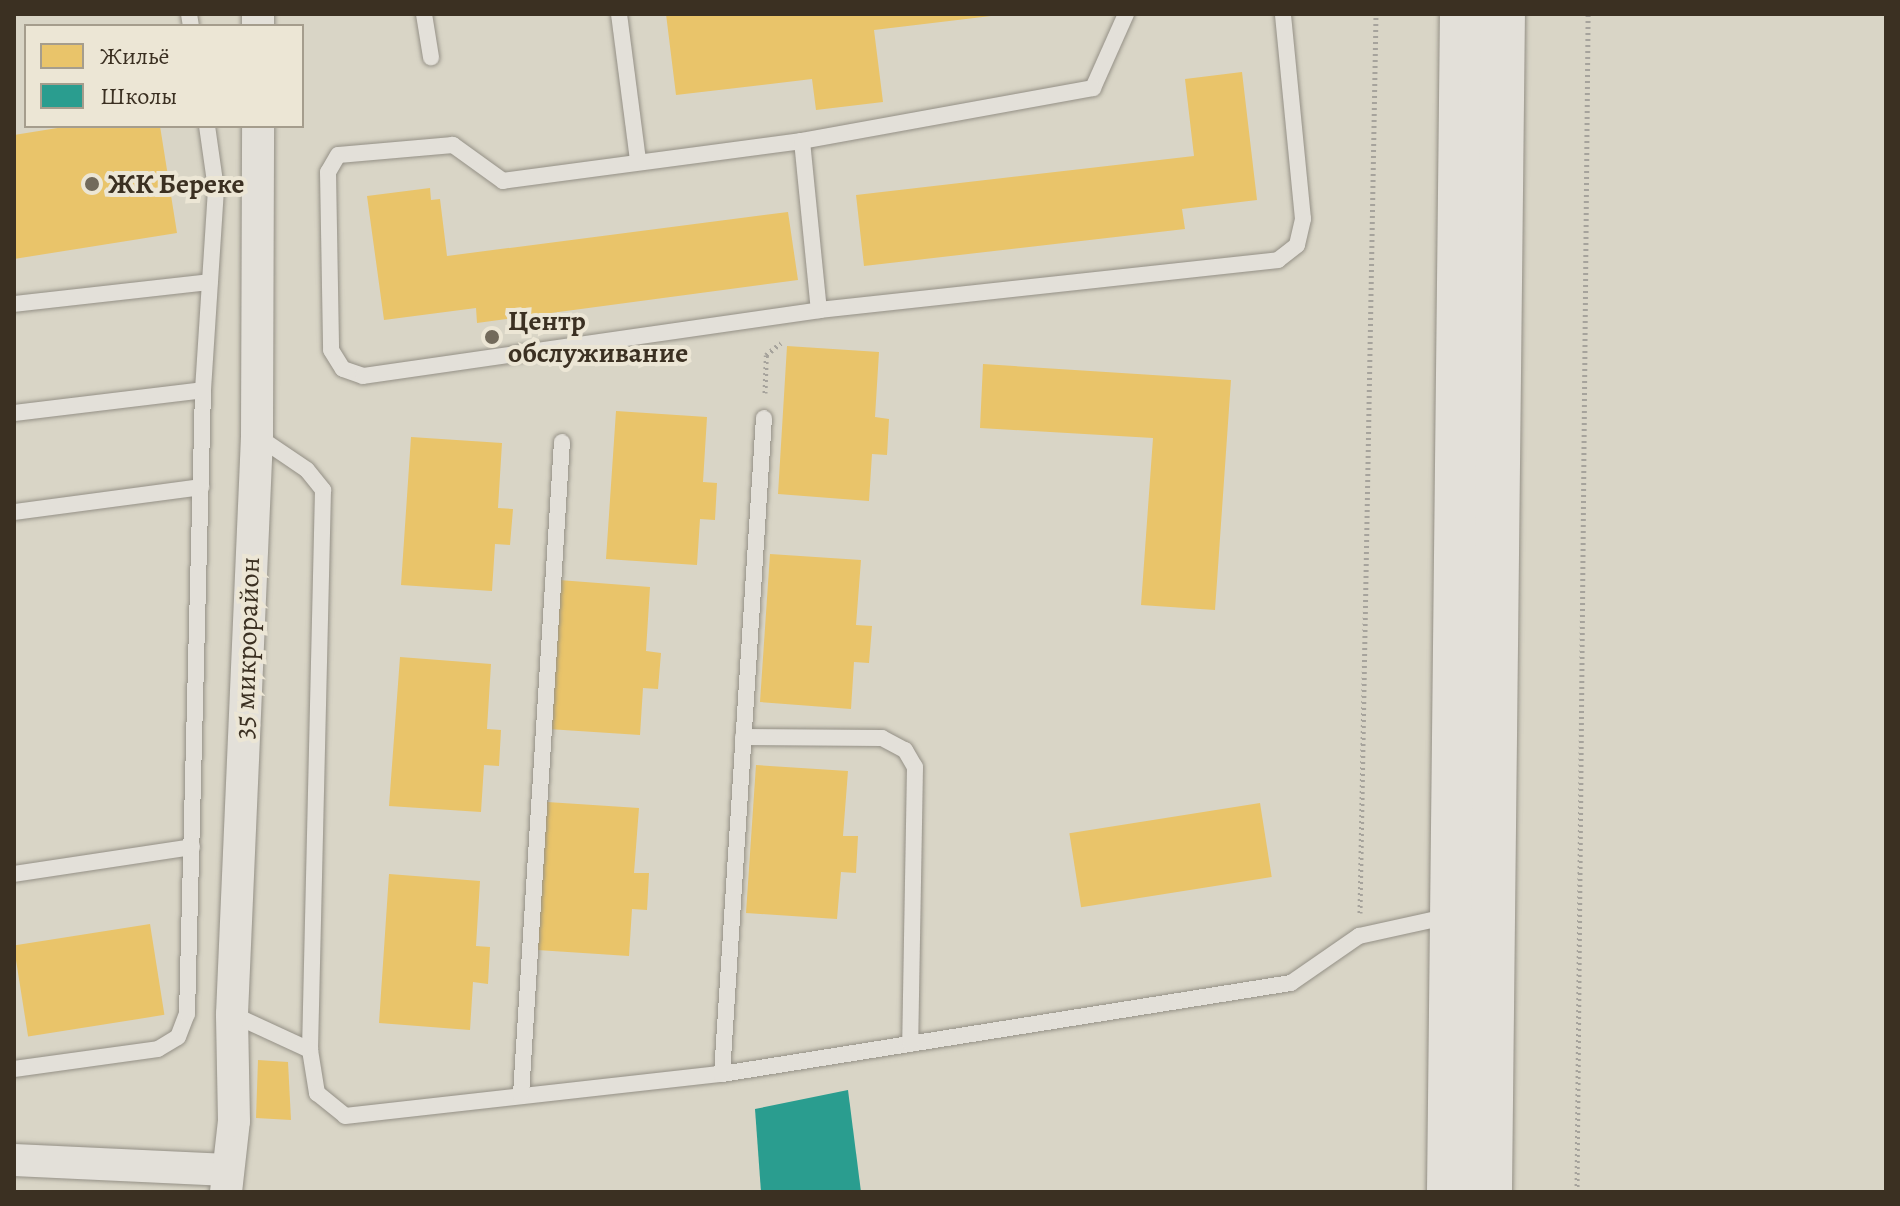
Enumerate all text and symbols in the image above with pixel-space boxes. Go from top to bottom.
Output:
legend [24,24,304,128]
text: Жильё [100,40,169,72]
text: Школы [100,80,177,112]
place label: ЖК Береке [108,167,245,201]
marker: ЖК Береке [83,175,101,193]
place label: Центр обслуживание [508,304,688,370]
marker: Центр обслуживание [483,328,501,346]
street label: 35 микрорайон [227,556,267,740]

